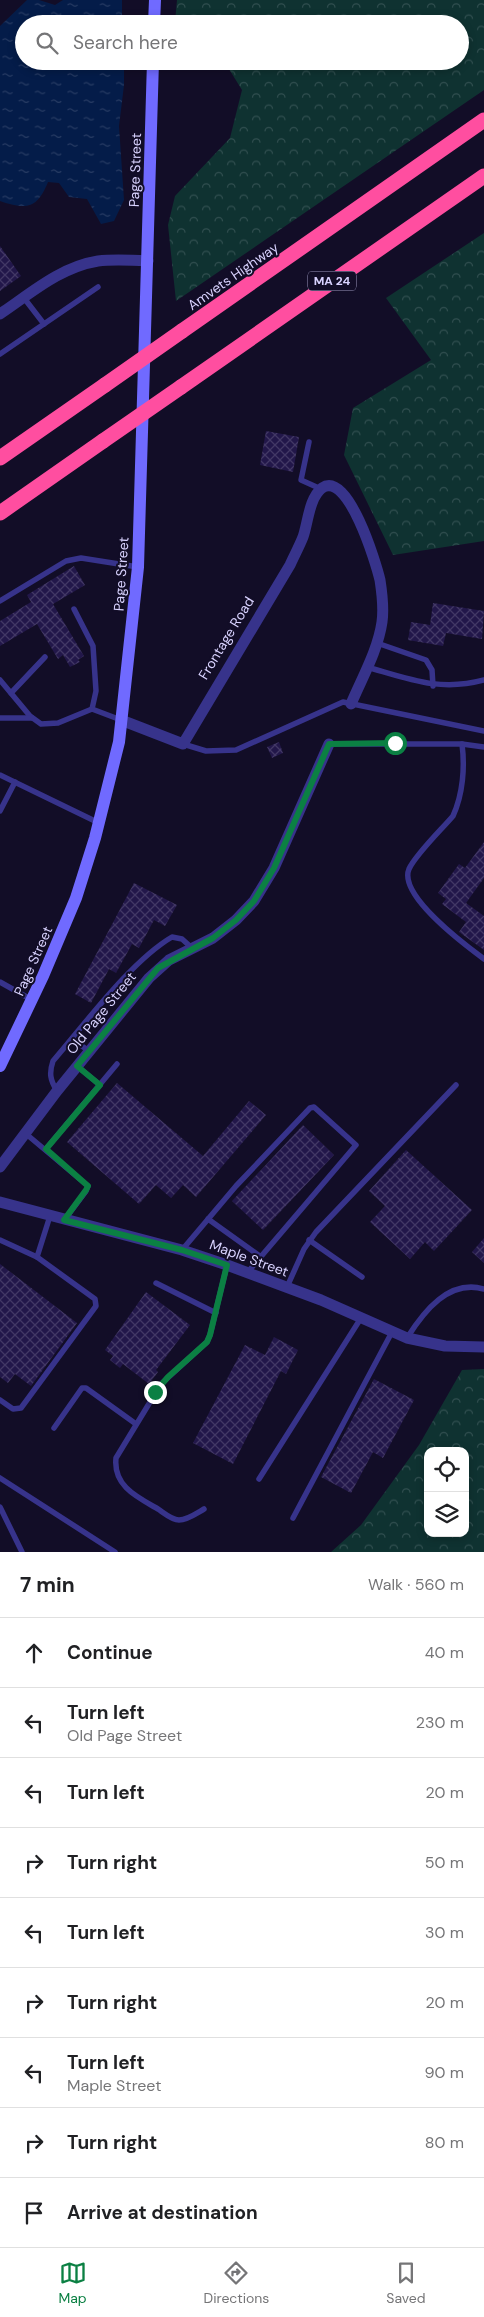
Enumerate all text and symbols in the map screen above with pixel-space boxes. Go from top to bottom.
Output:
search box [15,15,469,70]
icon: search [33,29,61,57]
text: Search here [73,30,178,55]
street label: Page Street [125,133,145,207]
street label: Amvets Highway [184,238,282,314]
road number: MA 24 [308,272,356,290]
street label: Page Street [109,536,133,612]
street label: Frontage Road [194,593,258,683]
route start [384,732,407,755]
street label: Page Street [10,923,56,999]
street label: Old Page Street [62,968,140,1058]
street label: Maple Street [207,1235,291,1281]
route end [144,1381,167,1404]
map controls [424,1447,469,1537]
button: locate [424,1447,469,1492]
button: layers [424,1492,469,1537]
text: 7 min [20,1571,75,1599]
text: Walk · 560 m [368,1574,464,1595]
icon: ahead [20,1639,48,1667]
text: Continue [67,1640,153,1665]
text: 40 m [425,1642,464,1663]
text: Turn left [67,1700,145,1725]
icon: left [20,1709,48,1737]
text: 230 m [416,1712,464,1733]
text: Old Page Street [67,1725,182,1746]
icon: left [20,1779,48,1807]
text: Turn left [67,1780,145,1805]
text: 20 m [425,1782,464,1803]
icon: right [20,1849,48,1877]
text: Turn right [67,1850,157,1875]
text: 50 m [425,1852,464,1873]
icon: left [20,1919,48,1947]
text: Turn left [67,1920,145,1945]
text: 30 m [425,1922,464,1943]
icon: right [20,1989,48,2017]
text: Turn right [67,1990,157,2015]
text: 20 m [425,1992,464,2013]
text: Turn left [67,2050,145,2075]
icon: left [20,2059,48,2087]
text: 90 m [424,2062,464,2083]
text: Maple Street [67,2075,161,2096]
icon: right [20,2129,48,2157]
text: Turn right [67,2130,157,2155]
text: 80 m [425,2132,464,2153]
icon: arrive [20,2199,48,2227]
text: Arrive at destination [67,2200,258,2225]
tab: Map [58,2259,87,2307]
tab: Directions [204,2259,269,2307]
tab: Saved [386,2259,426,2307]

